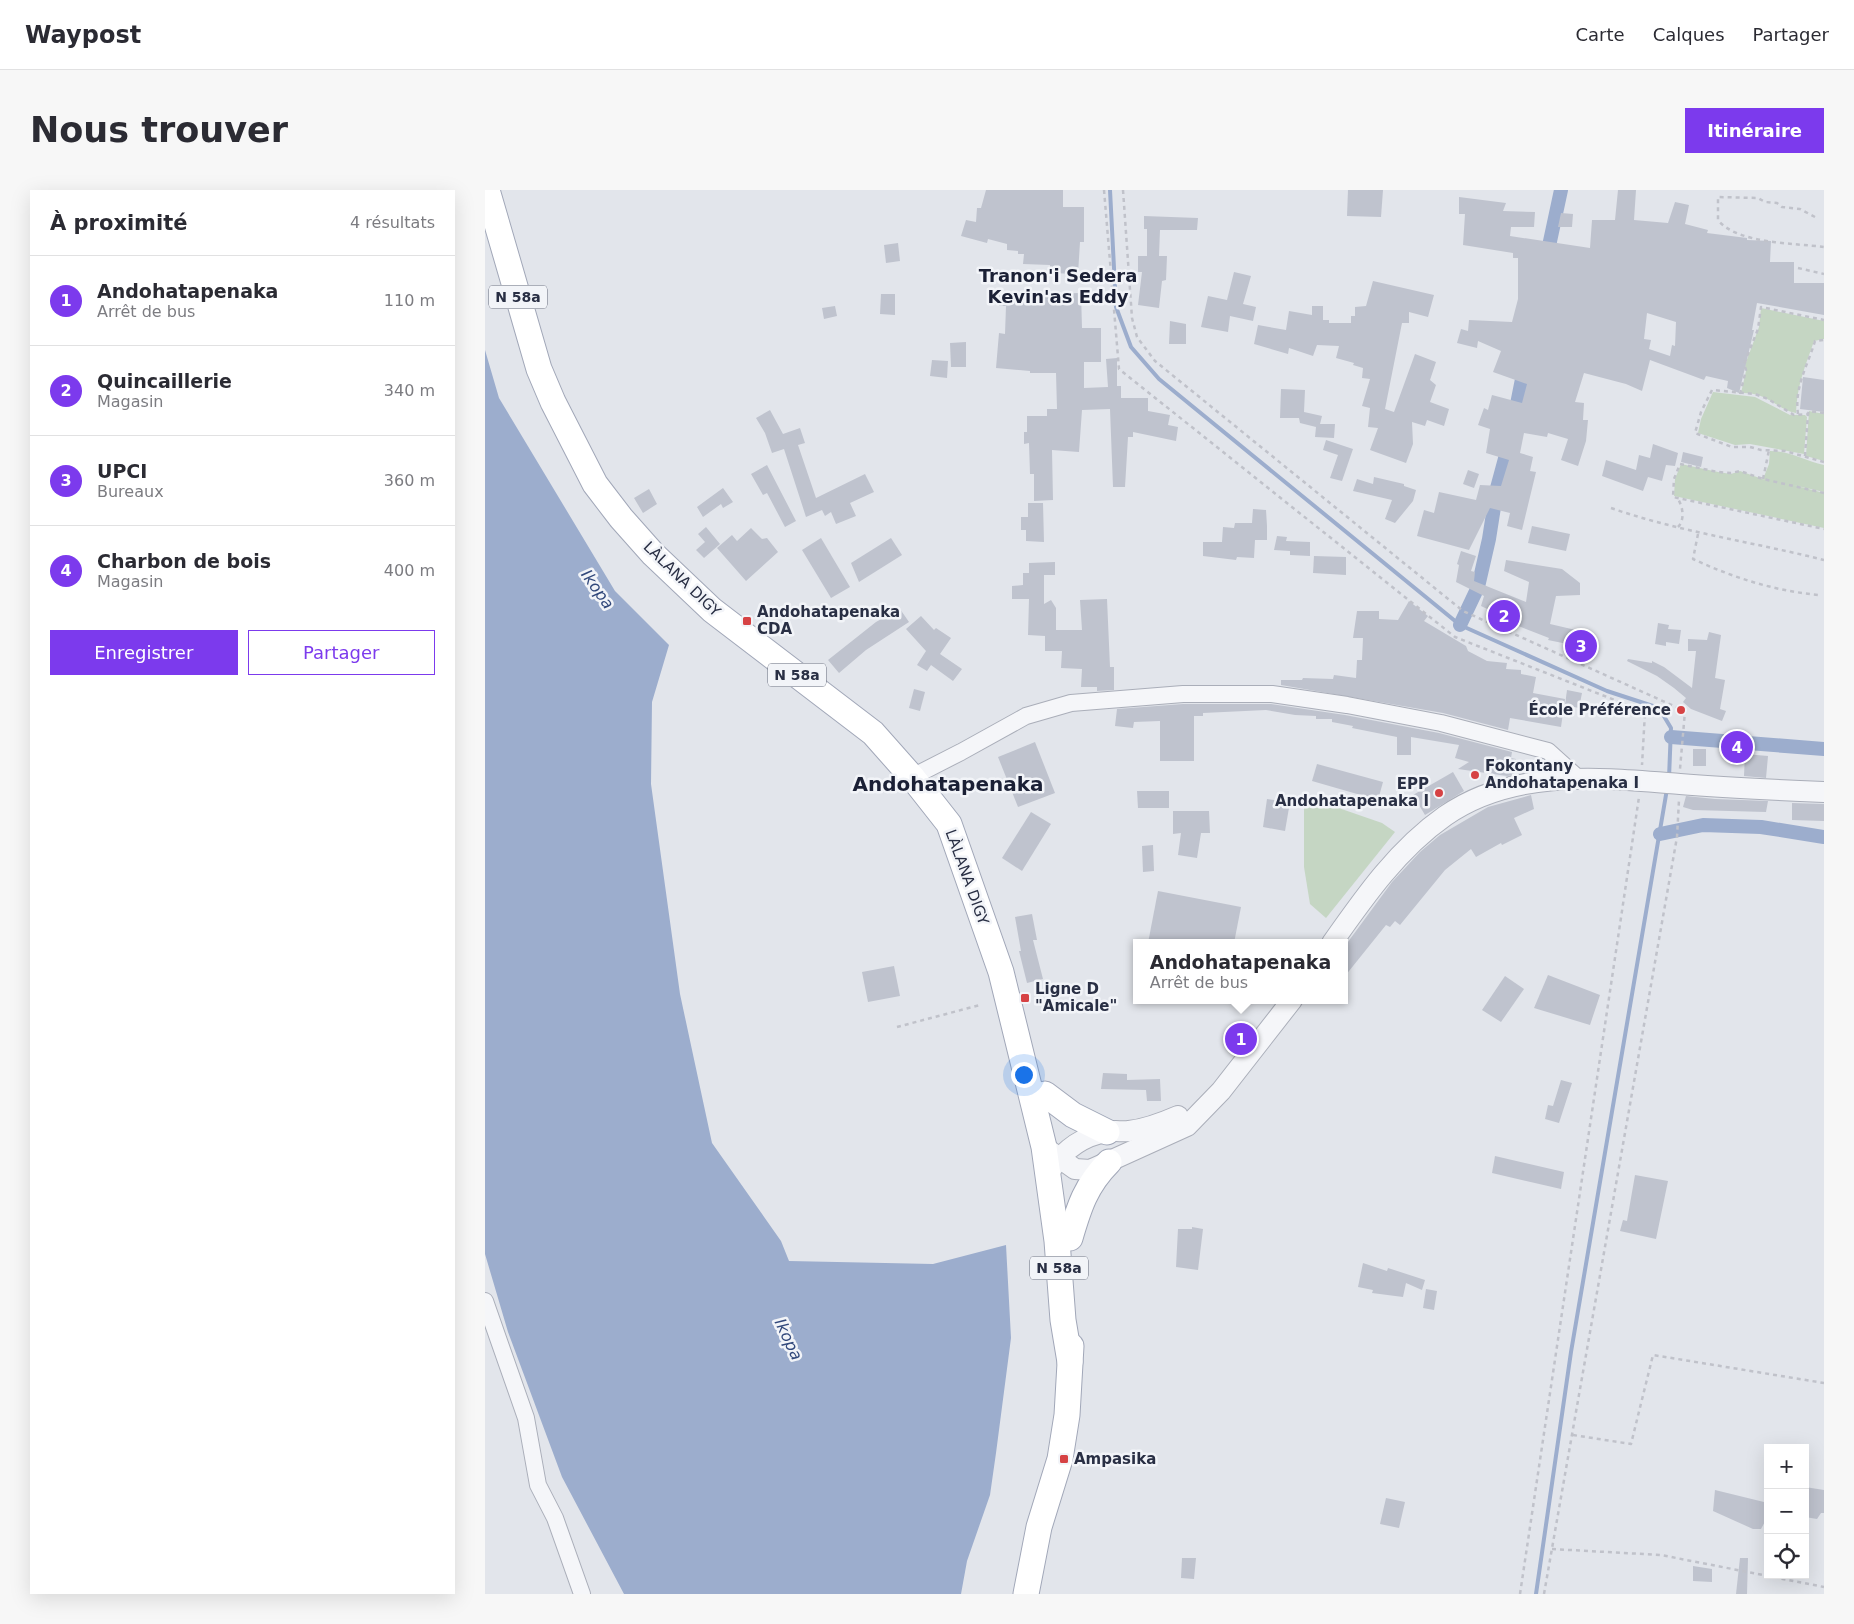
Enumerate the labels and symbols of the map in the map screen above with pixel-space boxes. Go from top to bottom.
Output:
district label: Tranon'i Sedera Kevin'as Eddy [979,265,1137,307]
road number: N 58a [489,285,547,308]
street label: LÀLANA DIGY [640,537,726,621]
water label: Ikopa [577,566,618,613]
pin: 2 [1488,597,1520,635]
place label: Andohatapenaka CDA [757,603,900,638]
marker: Andohatapenaka CDA [741,615,753,627]
pin: 3 [1565,627,1597,665]
road number: N 58a [768,664,826,686]
place label: École Préférence [1528,700,1671,719]
marker: École Préférence [1675,704,1687,716]
pin: 4 [1721,728,1753,766]
place label: Fokontany Andohatapenaka I [1485,757,1639,792]
marker: Fokontany Andohatapenaka I [1469,769,1481,781]
district label: Andohatapenaka [853,772,1043,796]
place label: EPP Andohatapenaka I [1275,775,1429,810]
marker: EPP Andohatapenaka I [1433,787,1445,799]
street label: LÀLANA DIGY [941,826,994,928]
place label: Ligne D "Amicale" [1035,980,1117,1015]
marker: Ligne D "Amicale" [1019,992,1031,1004]
pin: 1 [1225,1020,1257,1058]
your location [1011,1062,1037,1088]
road number: N 58a [1030,1256,1088,1280]
water label: Ikopa [771,1315,806,1363]
place label: Ampasika [1074,1450,1156,1468]
marker: Ampasika [1058,1453,1070,1465]

